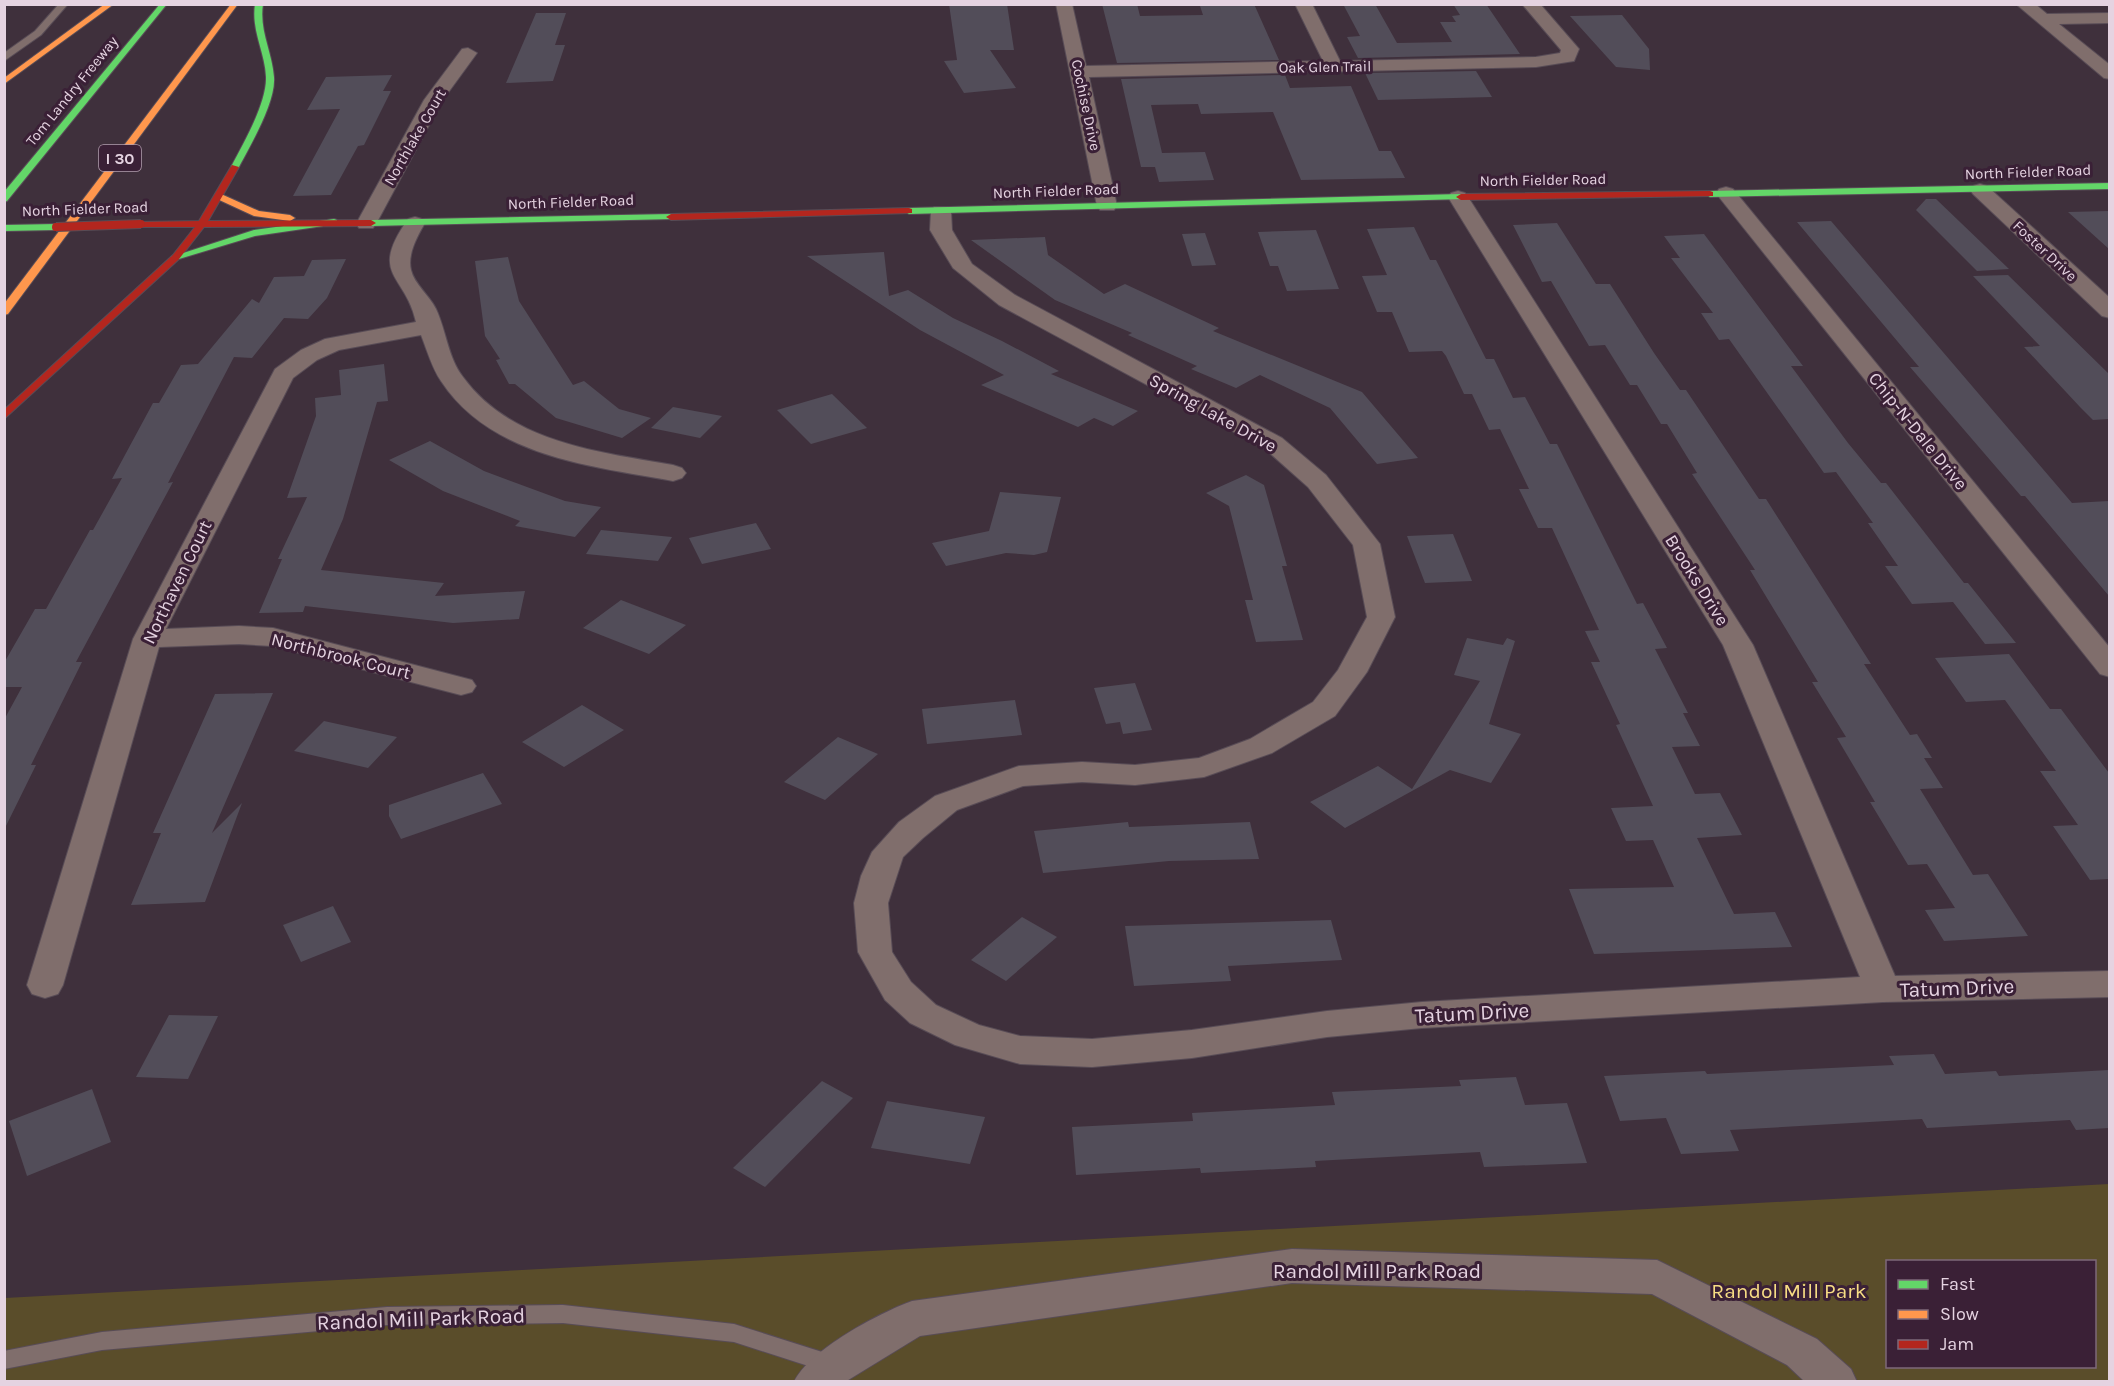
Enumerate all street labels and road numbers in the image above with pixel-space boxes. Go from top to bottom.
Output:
street label: Tom Landry Freeway [22,32,122,150]
street label: Oak Glen Trail [1278,57,1372,77]
street label: Cochise Drive [1068,58,1104,152]
street label: Northlake Court [380,85,450,188]
road number: I 30 [99,145,141,171]
street label: North Fielder Road [1964,161,2092,183]
street label: North Fielder Road [1480,170,1606,190]
street label: North Fielder Road [992,180,1120,202]
street label: North Fielder Road [507,191,635,213]
street label: North Fielder Road [21,198,149,220]
street label: Foster Drive [2009,217,2081,285]
street label: Chip-N-Dale Drive [1864,368,1972,494]
street label: Spring Lake Drive [1145,369,1281,457]
street label: Northaven Court [138,516,217,647]
street label: Brooks Drive [1660,530,1734,630]
street label: Northbrook Court [269,628,413,684]
street label: Tatum Drive [1899,974,2015,1002]
street label: Tatum Drive [1414,998,1530,1028]
street label: Randol Mill Park Road [1273,1259,1481,1283]
street label: Randol Mill Park Road [316,1303,526,1335]

